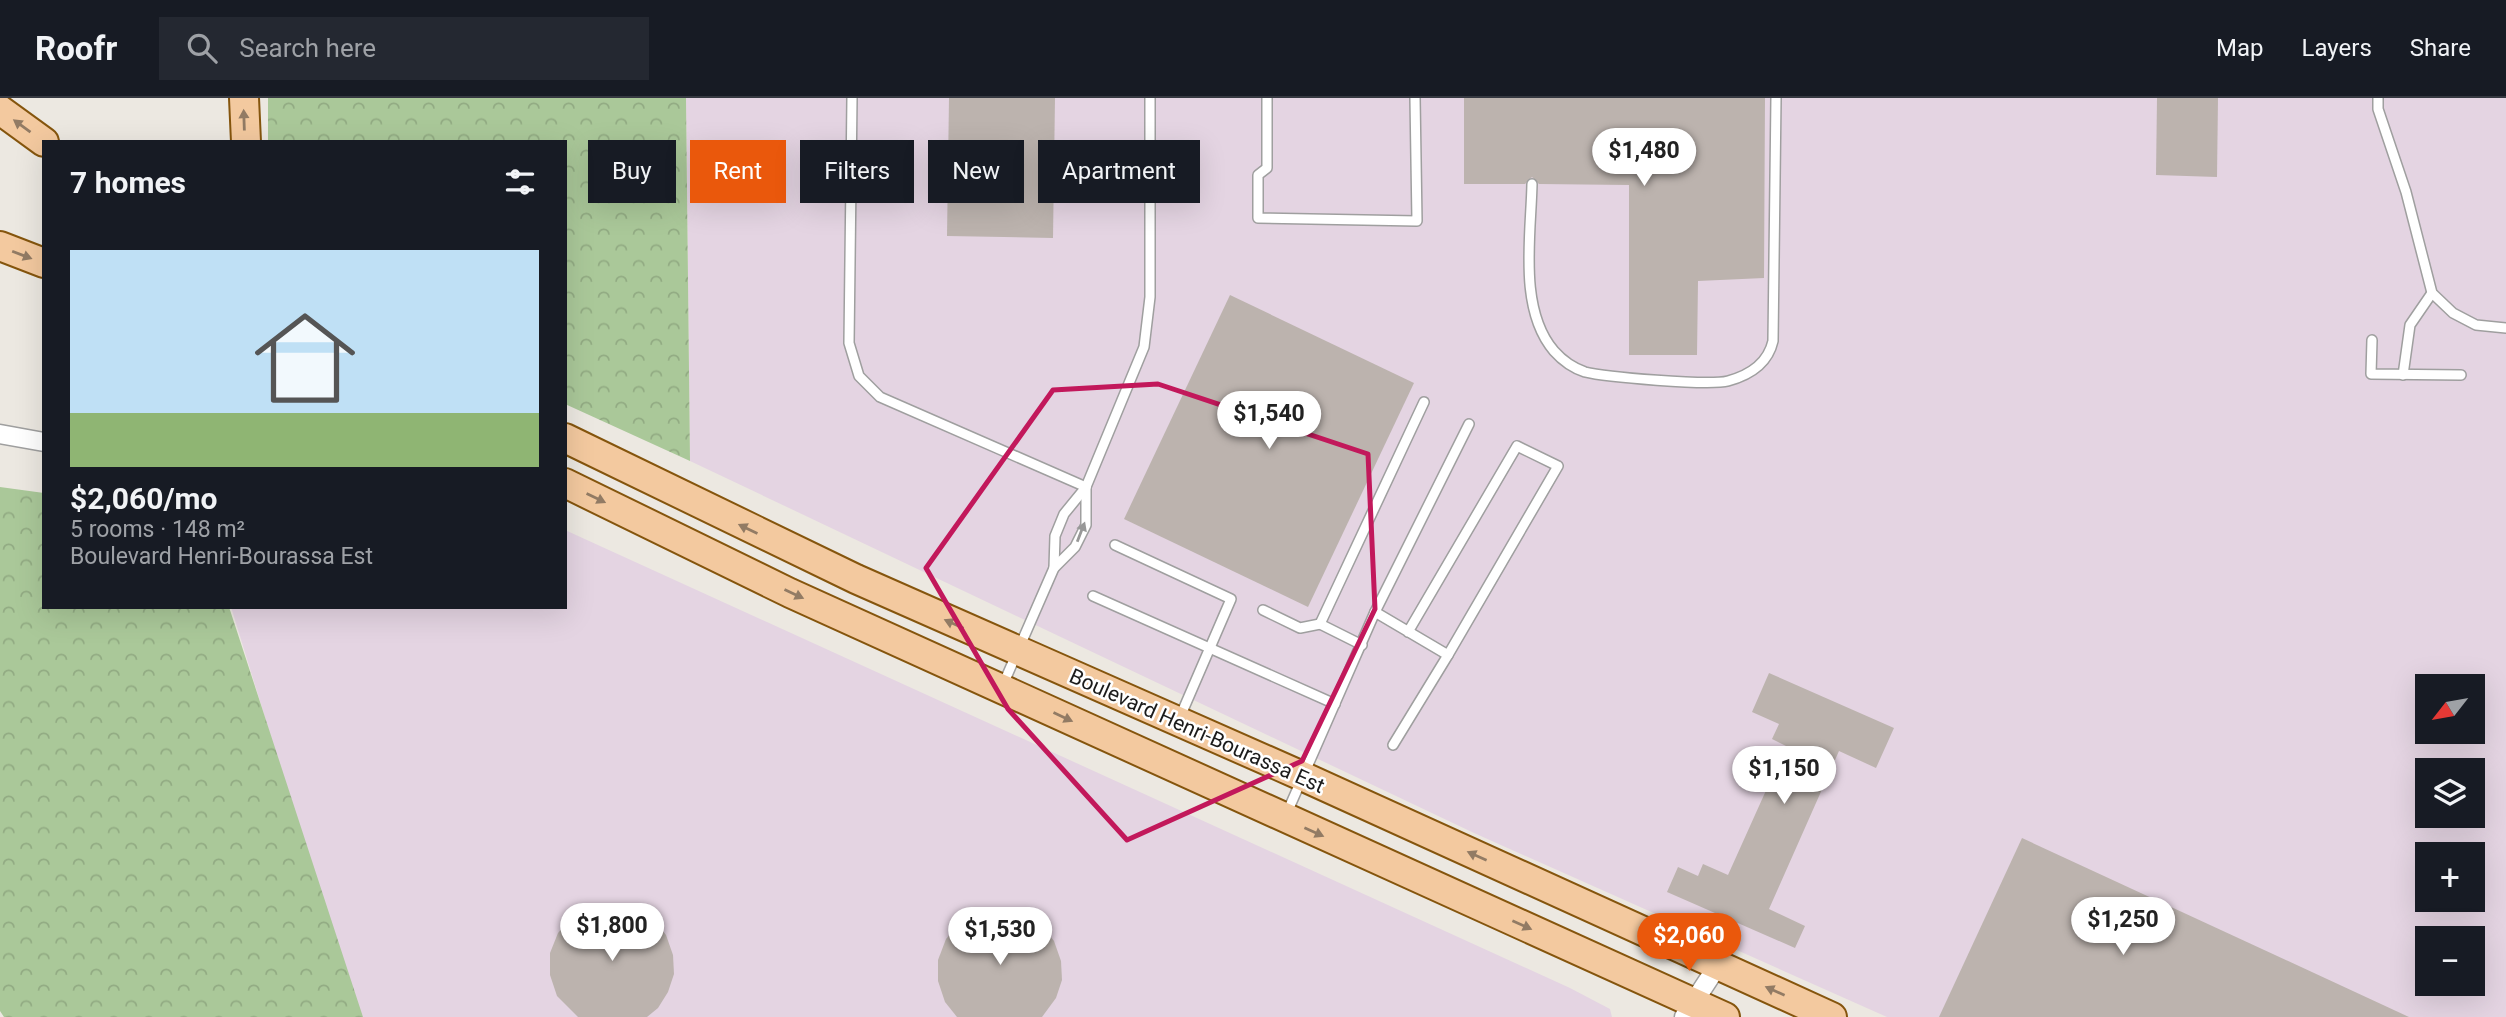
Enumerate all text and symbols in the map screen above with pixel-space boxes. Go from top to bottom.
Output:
search box [159,17,649,80]
text: Roofr [35,29,117,68]
icon: search [183,29,221,67]
text: Search here [239,33,376,63]
text: Map [2216,34,2264,62]
text: Layers [2302,34,2372,62]
text: Share [2410,34,2471,62]
one-way arrow [239,109,250,131]
one-way arrow [13,119,31,133]
pin: $1,480 [1587,129,1701,188]
text: $1,480 [1608,137,1680,164]
chip: Buy [588,140,676,203]
chip: Rent [690,140,786,203]
chip: Filters [800,140,914,203]
chip: New [928,140,1024,203]
chip: Apartment [1038,140,1200,203]
icon: filters [501,163,539,201]
text: 7 homes [70,165,186,200]
one-way arrow [11,249,32,260]
icon: home [242,295,368,421]
pin: $1,540 [1212,392,1326,451]
text: $1,540 [1233,400,1305,427]
text: $2,060/mo [70,481,218,516]
one-way arrow [586,492,606,504]
text: 5 rooms · 148 m² [70,516,245,543]
one-way arrow [1076,521,1087,542]
one-way arrow [738,523,758,534]
text: Boulevard Henri-Bourassa Est [70,543,373,570]
one-way arrow [784,588,804,600]
one-way arrow [944,618,965,629]
street label: Boulevard Henri-Bourassa Est [1066,664,1328,798]
north arrow [2415,674,2485,744]
map controls [2415,674,2485,996]
one-way arrow [1053,711,1073,722]
pin: $1,150 [1727,746,1841,806]
text: $1,150 [1748,755,1820,782]
button: layers [2415,758,2485,828]
one-way arrow [1304,827,1325,838]
button: + [2415,842,2485,912]
one-way arrow [1467,850,1487,862]
pin: $1,250 [2066,898,2180,957]
pin: $1,800 [555,904,669,963]
text: $1,250 [2087,906,2159,933]
pin: $1,530 [943,908,1057,967]
text: $1,800 [576,912,648,939]
pin: $2,060 [1632,914,1746,973]
text: $1,530 [964,916,1036,943]
one-way arrow [1512,919,1532,931]
text: $2,060 [1653,922,1725,949]
button: − [2415,926,2485,996]
one-way arrow [1765,985,1785,997]

